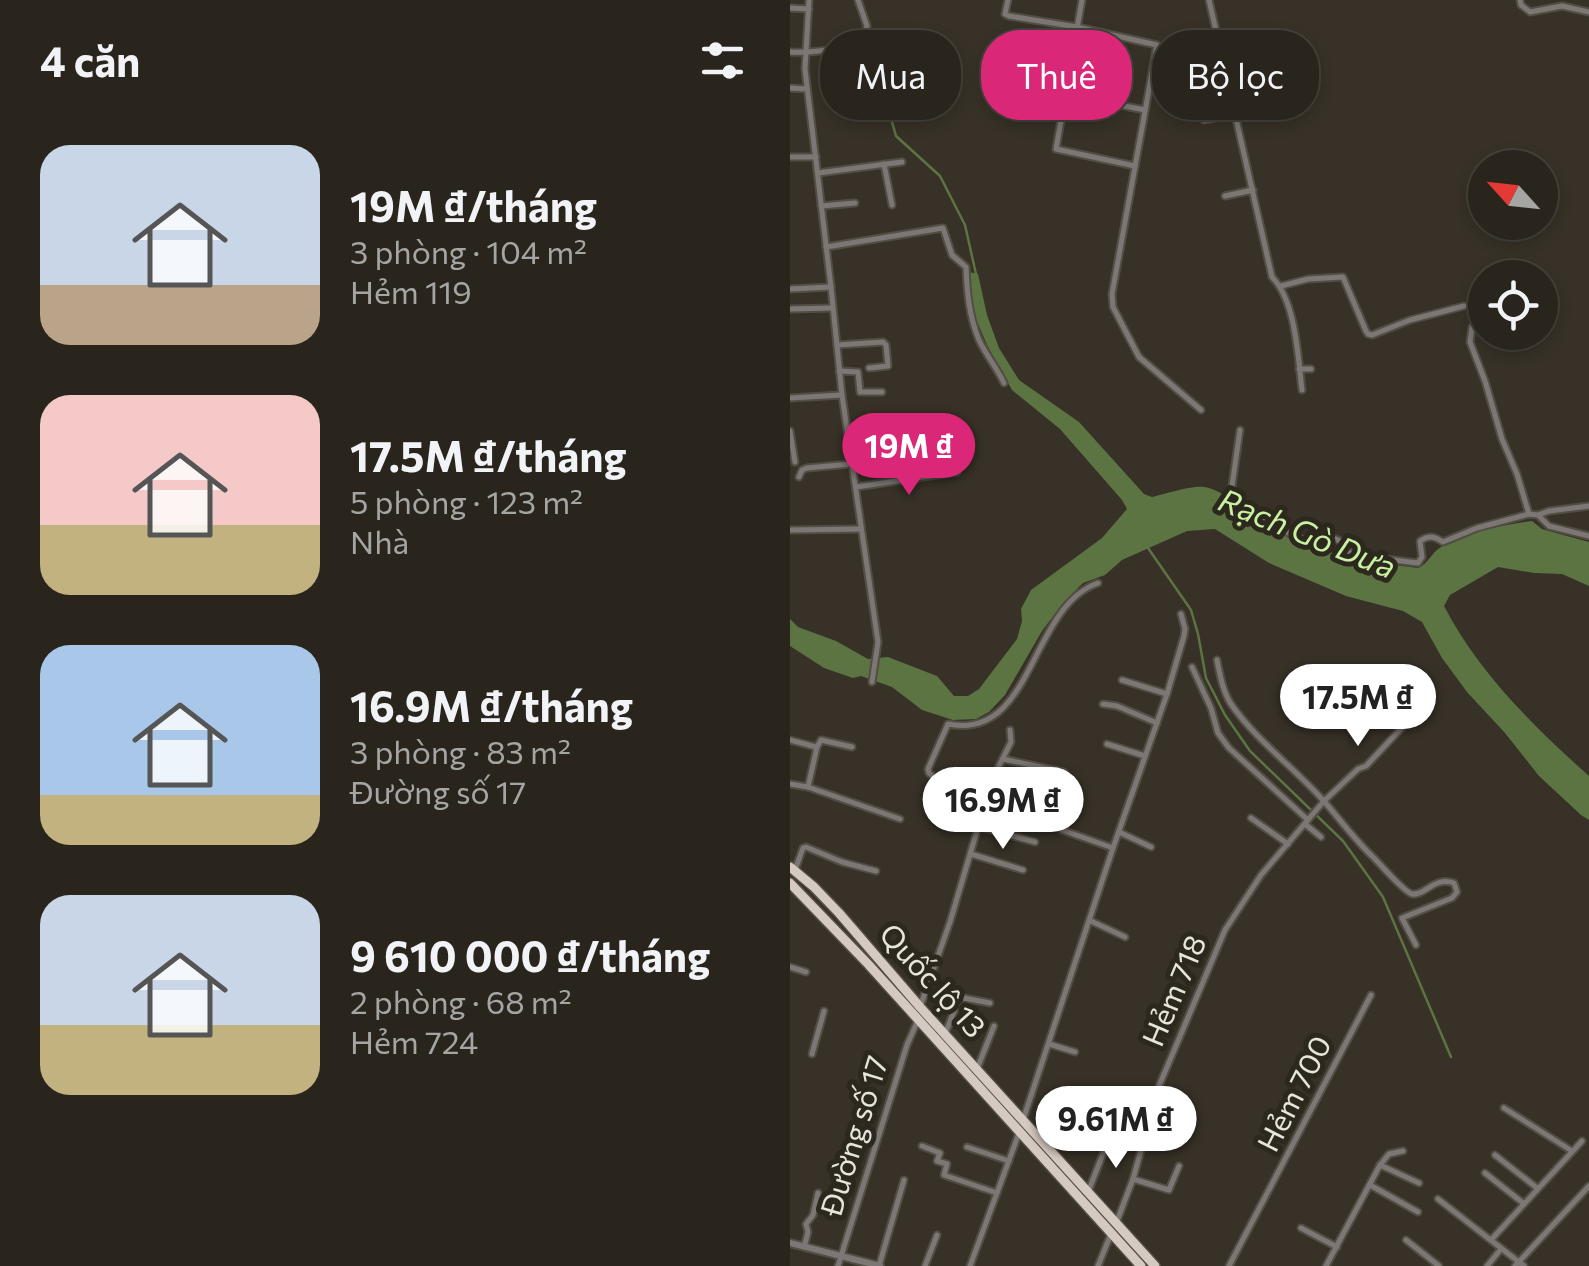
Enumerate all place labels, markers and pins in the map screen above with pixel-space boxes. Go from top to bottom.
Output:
pin: 19M ₫ [839,413,979,498]
pin: 17.5M ₫ [1266,664,1450,749]
pin: 16.9M ₫ [911,767,1095,852]
pin: 9.61M ₫ [1024,1086,1208,1171]

